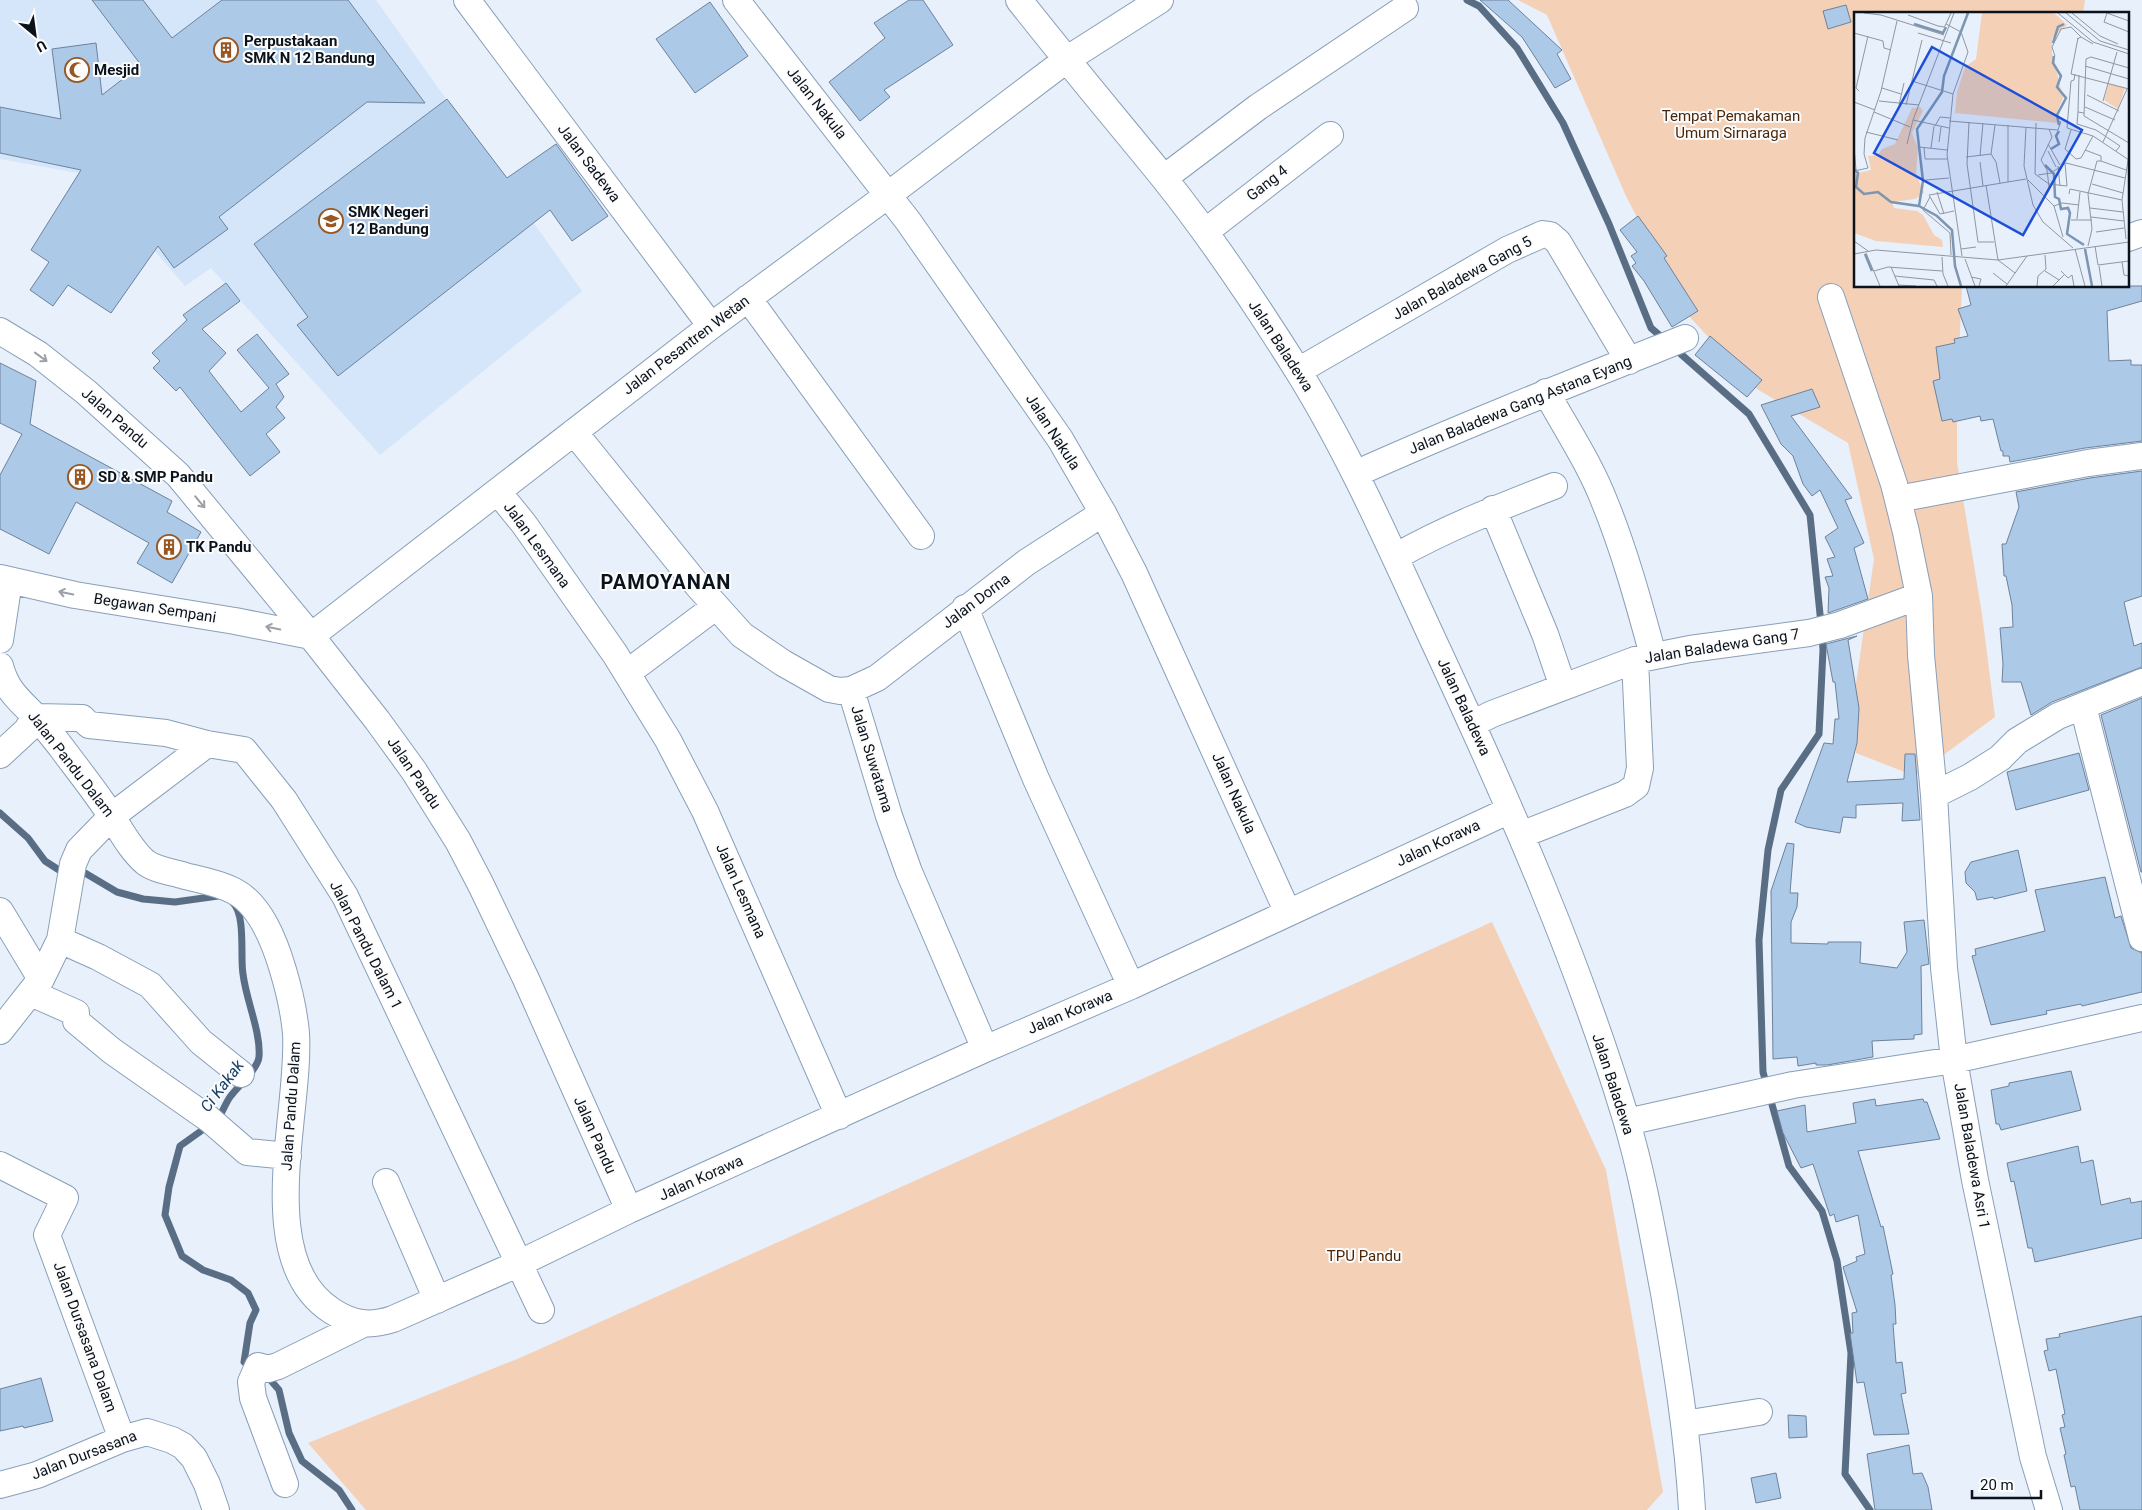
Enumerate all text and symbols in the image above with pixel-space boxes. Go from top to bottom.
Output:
north arrow [10,10,60,60]
inset map [1854,12,2130,288]
place label: Perpustakaan SMK N 12 Bandung [244,32,375,67]
text: U [33,37,49,56]
building icon: Perpustakaan SMK N 12 Bandung [213,37,239,63]
mosque icon: Mesjid [64,57,90,83]
place label: Mesjid [94,61,139,79]
street label: Jalan Nakula [783,63,851,143]
park label: Tempat Pemakaman Umum Sirnaraga [1662,107,1800,142]
street label: Jalan Sadewa [554,120,624,206]
street label: Gang 4 [1243,161,1292,205]
place label: SMK Negeri 12 Bandung [348,203,429,238]
school or university icon: SMK Negeri 12 Bandung [318,208,344,234]
street label: Jalan Baladewa Gang 5 [1389,232,1535,324]
street label: Jalan Pesantren Wetan [619,291,753,399]
street label: Jalan Baladewa [1245,297,1317,395]
one-way arrow [34,352,48,362]
street label: Jalan Baladewa Gang Astana Eyang [1406,352,1634,458]
street label: Jalan Pandu [78,384,152,452]
street label: Jalan Nakula [1022,391,1084,473]
building icon: SD & SMP Pandu [67,464,93,490]
place label: SD & SMP Pandu [98,468,213,486]
one-way arrow [194,495,205,508]
street label: Jalan Lesmana [500,499,574,591]
building icon: TK Pandu [156,534,182,560]
place label: TK Pandu [186,538,251,556]
district label: PAMOYANAN [601,570,731,594]
street label: Jalan Dorna [939,570,1013,632]
one-way arrow [58,588,74,597]
street label: Begawan Sempani [92,589,218,627]
one-way arrow [265,623,281,633]
street label: Jalan Baladewa Gang 7 [1643,625,1801,667]
street label: Jalan Baladewa [1434,655,1494,759]
street label: Jalan Suwatama [847,703,897,815]
street label: Jalan Pandu Dalam [24,707,118,821]
street label: Jalan Pandu [383,734,445,812]
street label: Jalan Nakula [1208,750,1260,836]
street label: Jalan Korawa [1393,816,1483,870]
street label: Jalan Lesmana [712,841,770,941]
street label: Jalan Pandu Dalam 1 [326,878,406,1012]
street label: Jalan Korawa [1025,986,1115,1038]
street label: Jalan Baladewa [1588,1031,1638,1137]
street label: Jalan Pandu Dalam [278,1041,304,1171]
water label: Ci Kakak [196,1055,248,1116]
street label: Jalan Baladewa Asri 1 [1950,1082,1994,1230]
street label: Jalan Pandu [570,1094,620,1176]
street label: Jalan Korawa [656,1151,746,1205]
park label: TPU Pandu [1327,1247,1401,1265]
street label: Jalan Dursasana Dalam [49,1260,121,1414]
street label: Jalan Dursasana [29,1427,139,1483]
scale bar [1972,1468,2041,1500]
text: 20 m [1980,1476,2014,1494]

